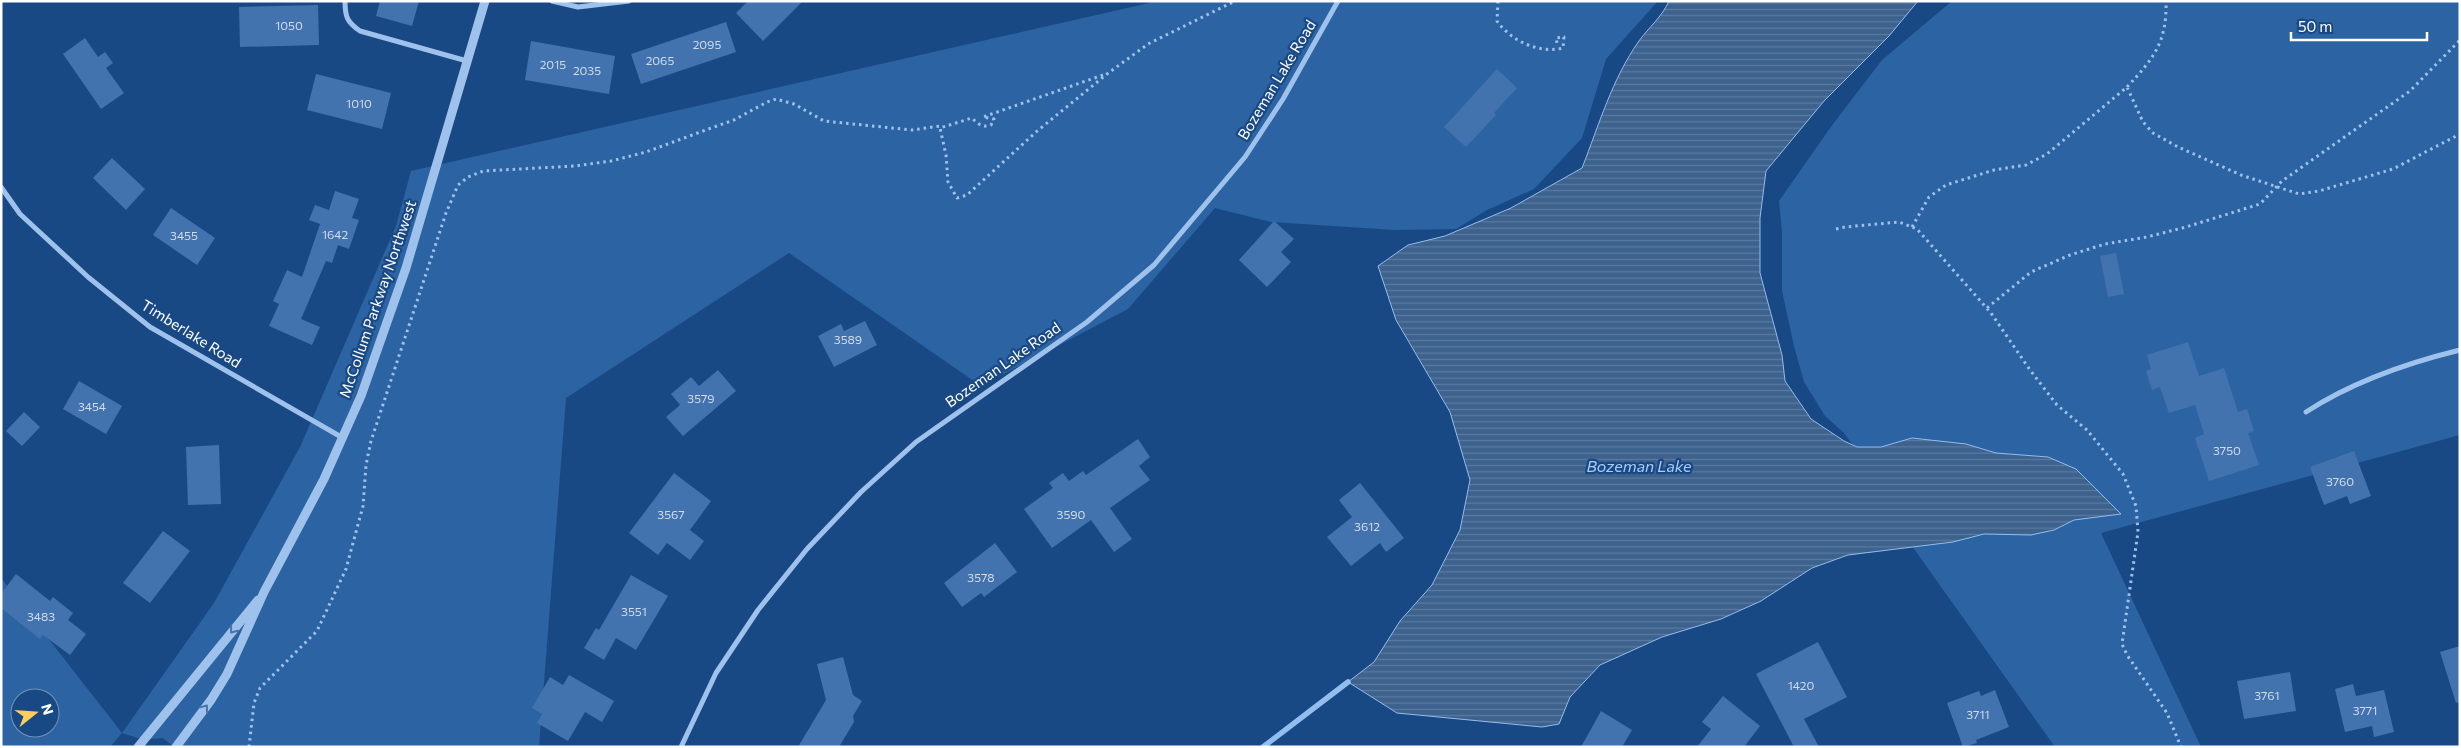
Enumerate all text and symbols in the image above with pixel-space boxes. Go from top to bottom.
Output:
scale bar [2291,10,2427,42]
street label: Bozeman Lake Road [1233,16,1319,143]
text: 50 m [2298,17,2332,35]
house number: 1050 [275,18,303,32]
house number: 2095 [693,37,721,51]
house number: 2065 [646,53,674,67]
house number: 2015 [540,57,566,71]
house number: 2035 [573,63,601,77]
house number: 1010 [346,96,372,110]
street label: McCollum Parkway Northwest [335,197,419,400]
house number: 1642 [322,227,348,241]
house number: 3455 [170,228,198,242]
street label: Timberlake Road [138,295,245,371]
street label: Bozeman Lake Road [941,318,1063,411]
house number: 3589 [834,332,862,346]
house number: 3579 [687,391,715,405]
house number: 3454 [78,399,106,413]
house number: 3750 [2213,443,2241,457]
water label: Bozeman Lake [1586,456,1692,475]
house number: 3760 [2326,474,2354,488]
house number: 3567 [657,507,685,521]
house number: 3590 [1057,507,1086,521]
house number: 3612 [1354,519,1380,533]
house number: 3578 [967,570,995,584]
house number: 3551 [621,604,647,618]
house number: 3483 [27,609,55,623]
one-way arrow [231,624,239,633]
house number: 1420 [1788,678,1814,692]
north arrow [10,688,60,738]
house number: 3761 [2254,688,2280,702]
text: N [38,702,58,717]
house number: 3771 [2353,703,2377,717]
one-way arrow [199,704,208,714]
house number: 3711 [1966,707,1990,721]

